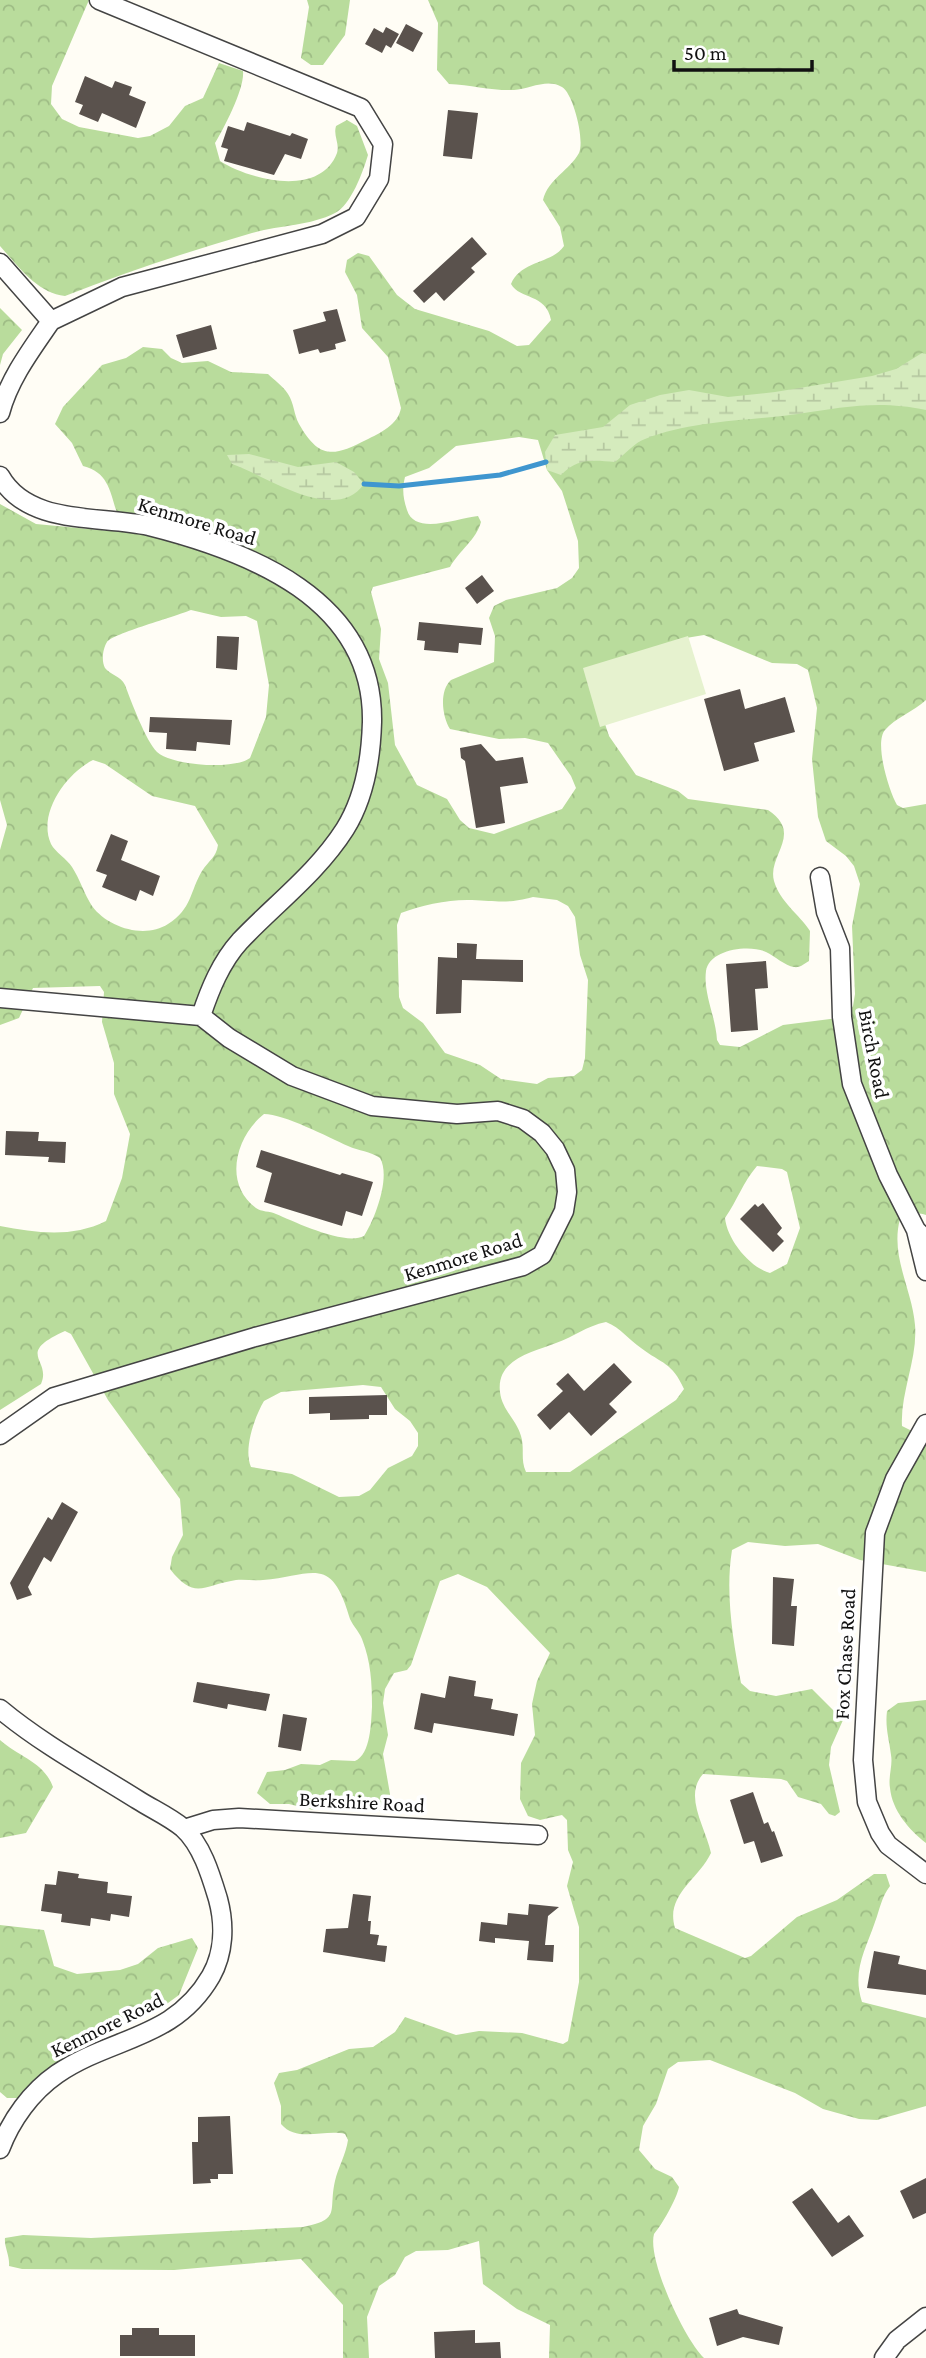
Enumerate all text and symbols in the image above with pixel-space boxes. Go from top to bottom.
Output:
scale bar [674,28,812,72]
text: 50 m [684,41,727,65]
street label: Kenmore Road [135,492,259,550]
street label: Birch Road [854,1007,894,1101]
street label: Kenmore Road [401,1228,525,1286]
street label: Fox Chase Road [830,1588,860,1720]
street label: Berkshire Road [299,1787,425,1817]
street label: Kenmore Road [47,1987,167,2063]

